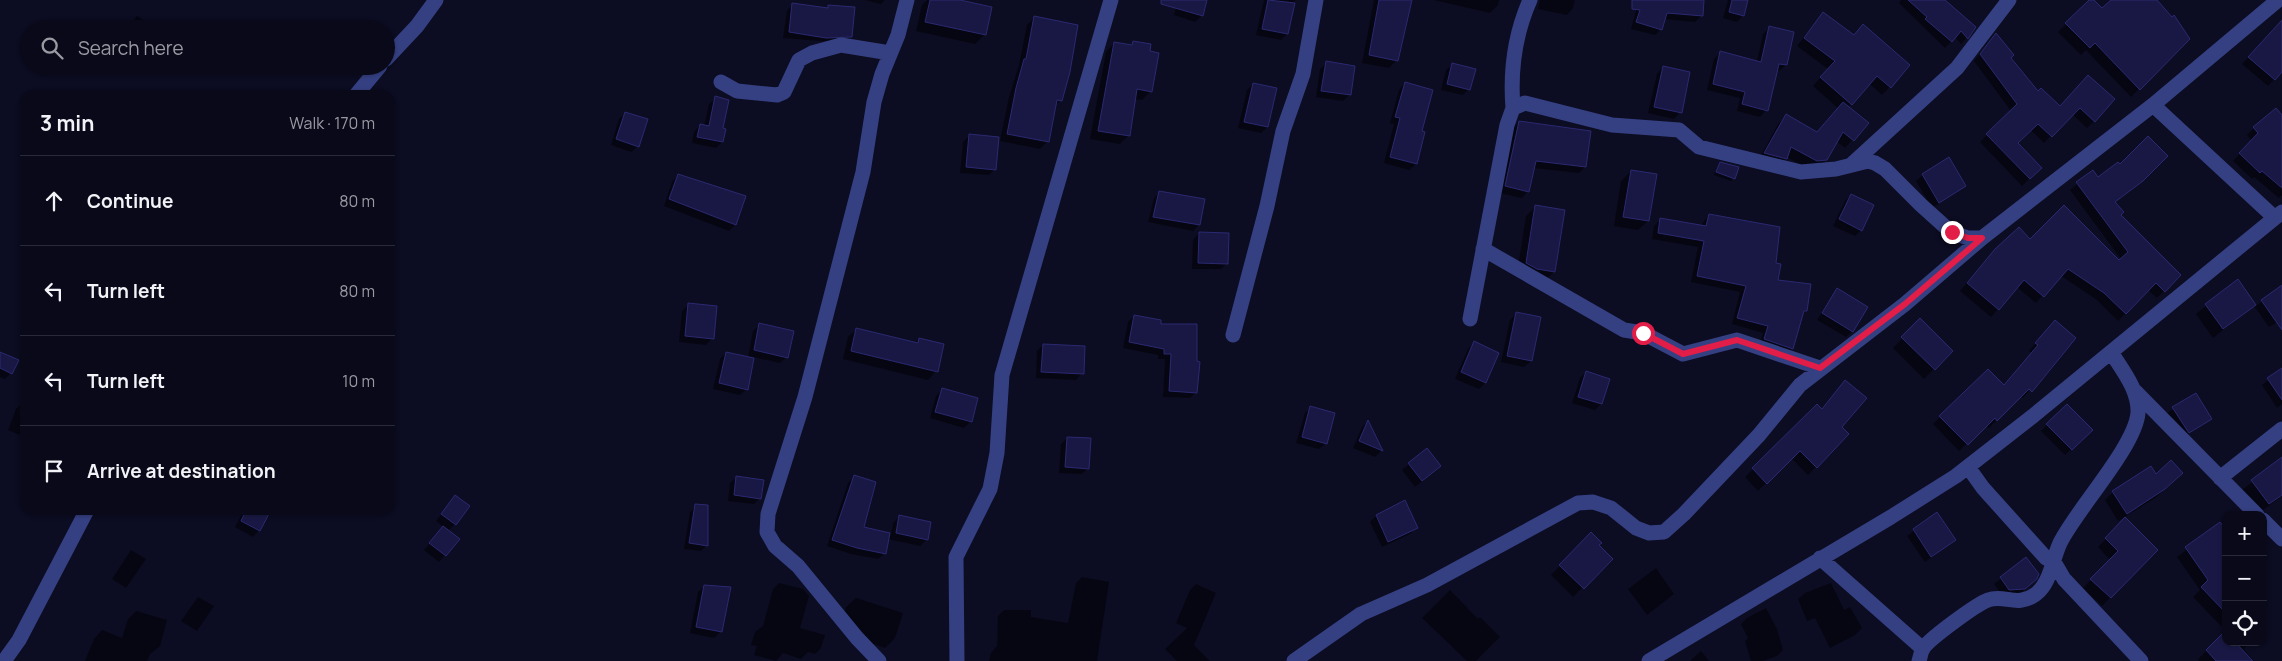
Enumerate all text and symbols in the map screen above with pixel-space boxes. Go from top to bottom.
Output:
search box [20,20,395,75]
icon: search [38,34,66,62]
text: Search here [78,35,184,61]
text: 3 min [40,109,94,137]
text: Walk · 170 m [289,112,375,134]
icon: ahead [40,187,68,215]
text: Continue [87,188,173,214]
text: 80 m [339,190,375,212]
route end [1941,221,1964,244]
icon: left [40,277,68,305]
text: Turn left [87,278,165,304]
text: 80 m [339,280,375,302]
route start [1632,322,1655,345]
icon: left [40,367,68,395]
text: Turn left [87,368,165,394]
text: 10 m [342,370,375,392]
icon: arrive [40,457,68,485]
text: Arrive at destination [87,458,276,484]
map controls [2222,511,2267,646]
button: + [2222,511,2267,556]
button: − [2222,556,2267,601]
button: locate [2222,601,2267,646]

